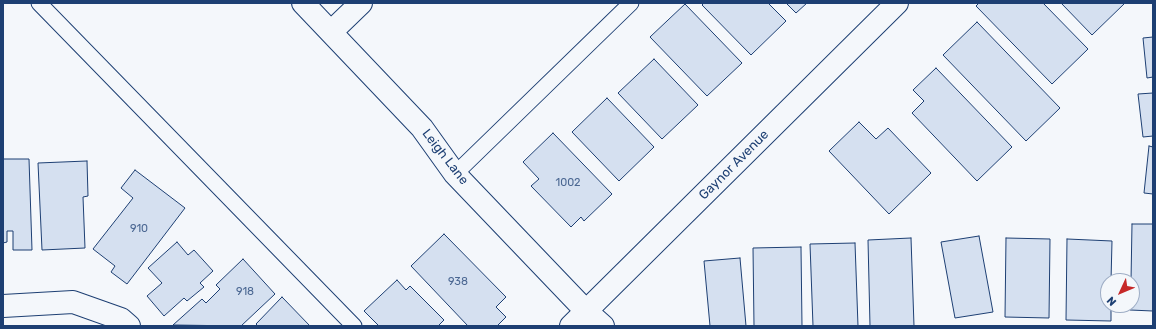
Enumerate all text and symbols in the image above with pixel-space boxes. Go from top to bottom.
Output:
street label: Leigh Lane [418,126,472,188]
street label: Gaynor Avenue [696,127,772,203]
house number: 1002 [555,176,581,190]
house number: 910 [130,222,148,236]
north arrow [1100,273,1140,313]
house number: 938 [448,275,468,289]
house number: 918 [236,285,254,299]
text: N [1104,294,1119,308]

